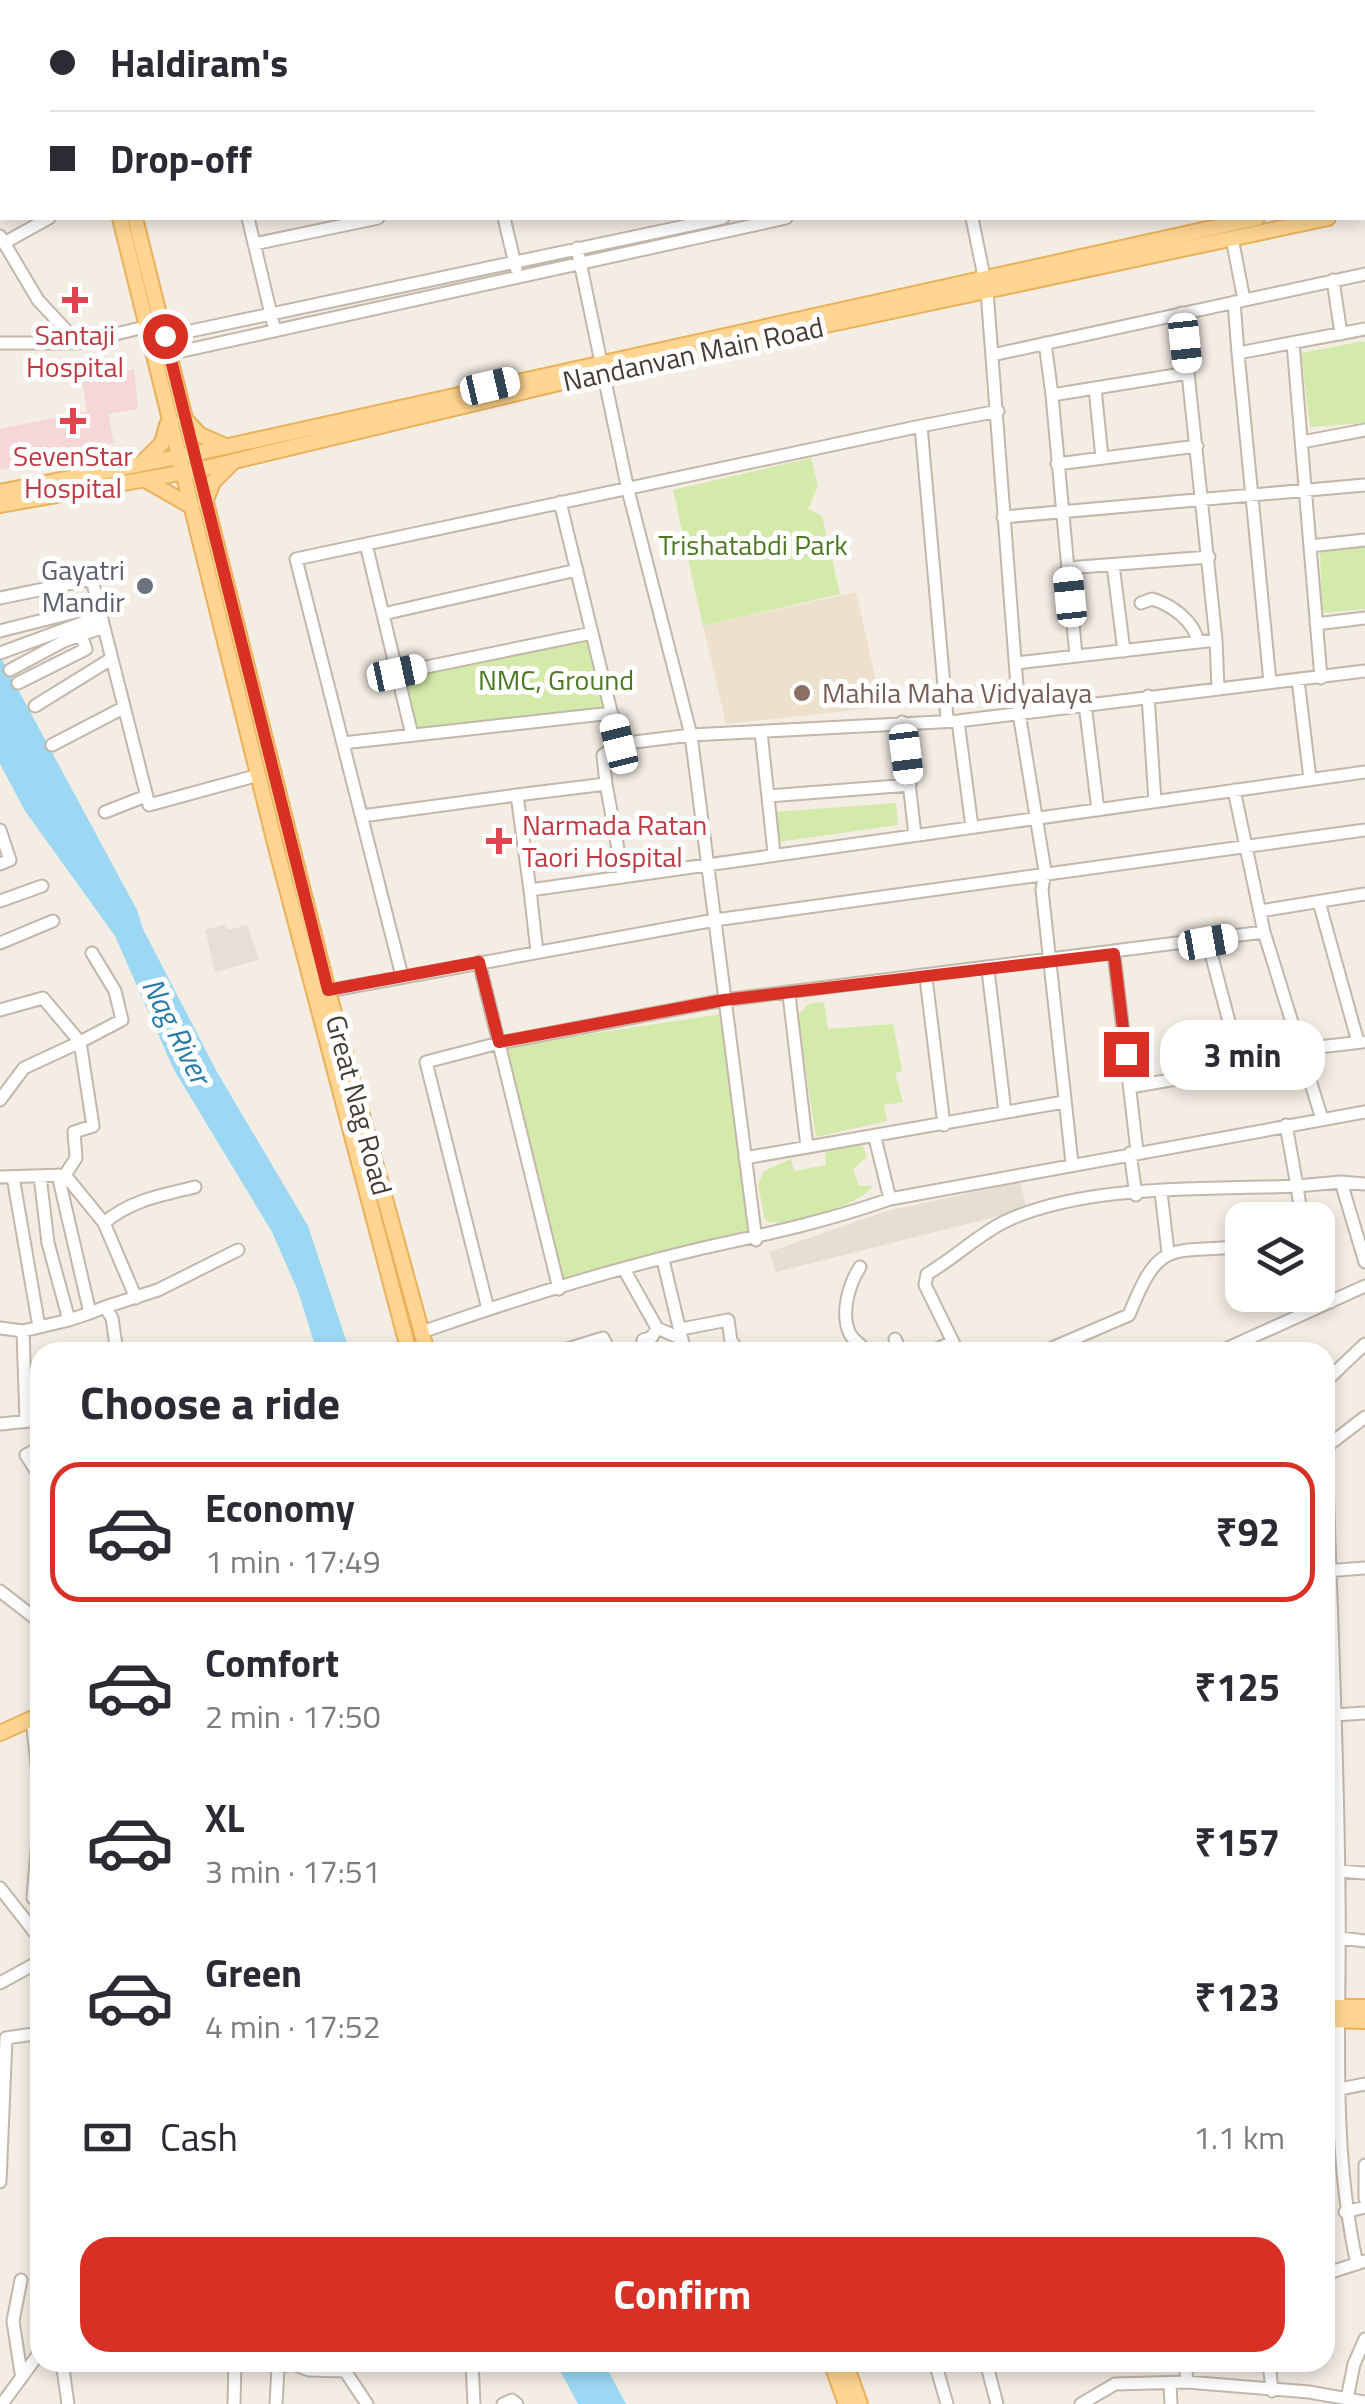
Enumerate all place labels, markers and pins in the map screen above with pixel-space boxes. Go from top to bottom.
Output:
marker: Santaji Hospital [62,287,88,313]
place label: Santaji Hospital [26,313,124,388]
marker: SevenStar Hospital [60,408,86,434]
place label: SevenStar Hospital [13,434,133,509]
place label: Gayatri Mandir [41,548,125,623]
marker: Gayatri Mandir [134,575,156,597]
place label: Mahila Maha Vidyalaya [822,671,1092,714]
marker: Mahila Maha Vidyalaya [791,682,813,704]
place label: Narmada Ratan Taori Hospital [522,803,707,878]
marker: Narmada Ratan Taori Hospital [486,828,512,854]

